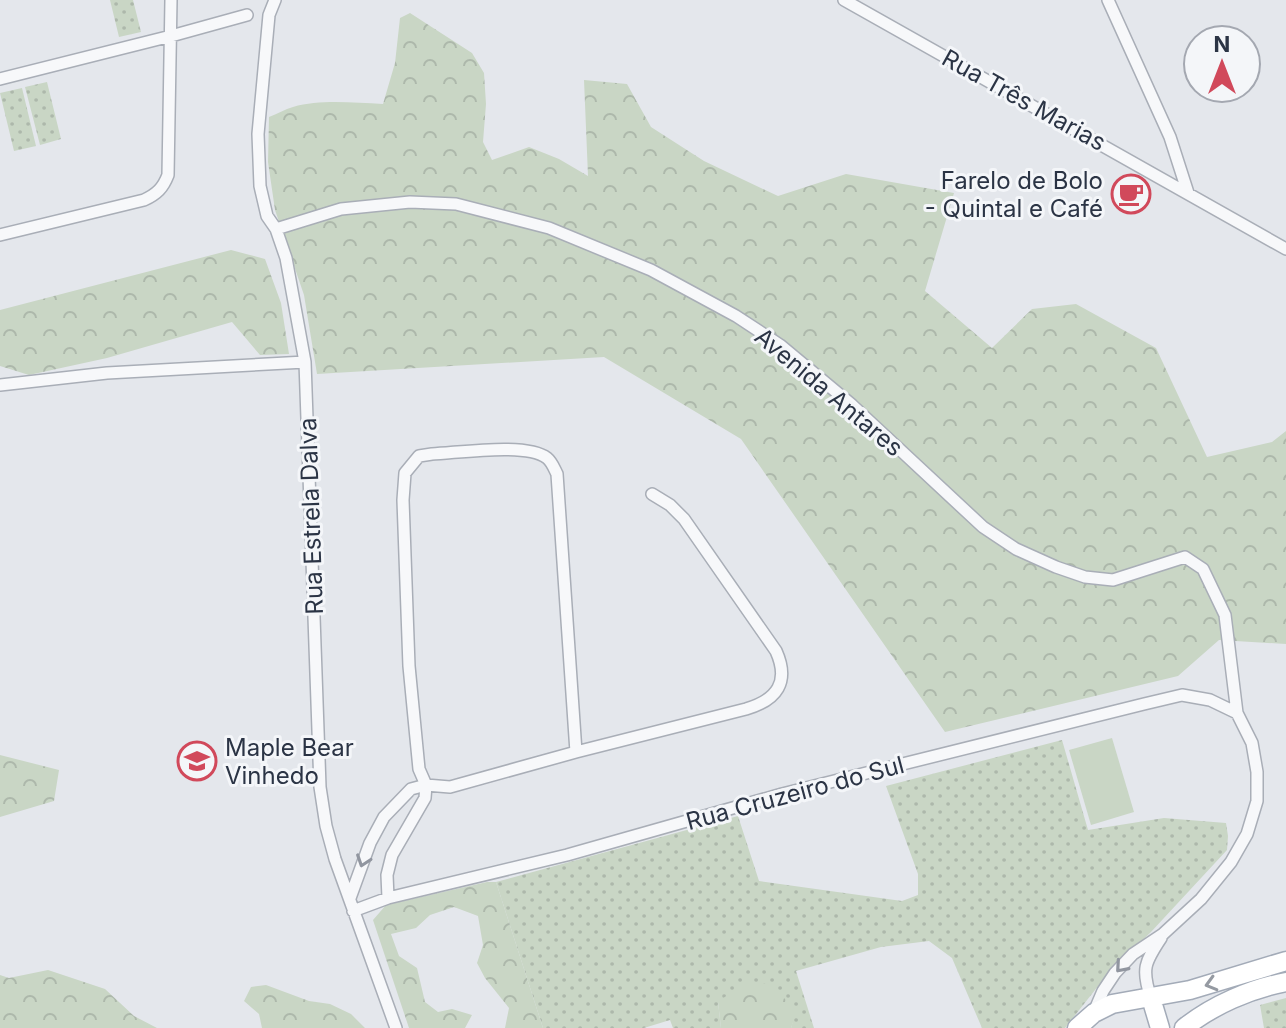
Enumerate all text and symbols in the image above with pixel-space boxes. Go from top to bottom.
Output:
north arrow [1182,24,1262,104]
text: N [1214,31,1230,57]
street label: Rua Três Marias [937,43,1111,157]
place label: Farelo de Bolo - Quintal e Café [925,166,1103,223]
cafe icon: Farelo de Bolo - Quintal e Café [1110,173,1152,215]
street label: Avenida Antares [749,322,909,462]
street label: Rua Estrela Dalva [293,417,329,615]
place label: Maple Bear Vinhedo [225,733,354,790]
school or university icon: Maple Bear Vinhedo [176,740,218,782]
street label: Rua Cruzeiro do Sul [683,750,907,836]
one-way arrow [357,854,373,868]
one-way arrow [1117,958,1131,973]
one-way arrow [1205,975,1219,991]

